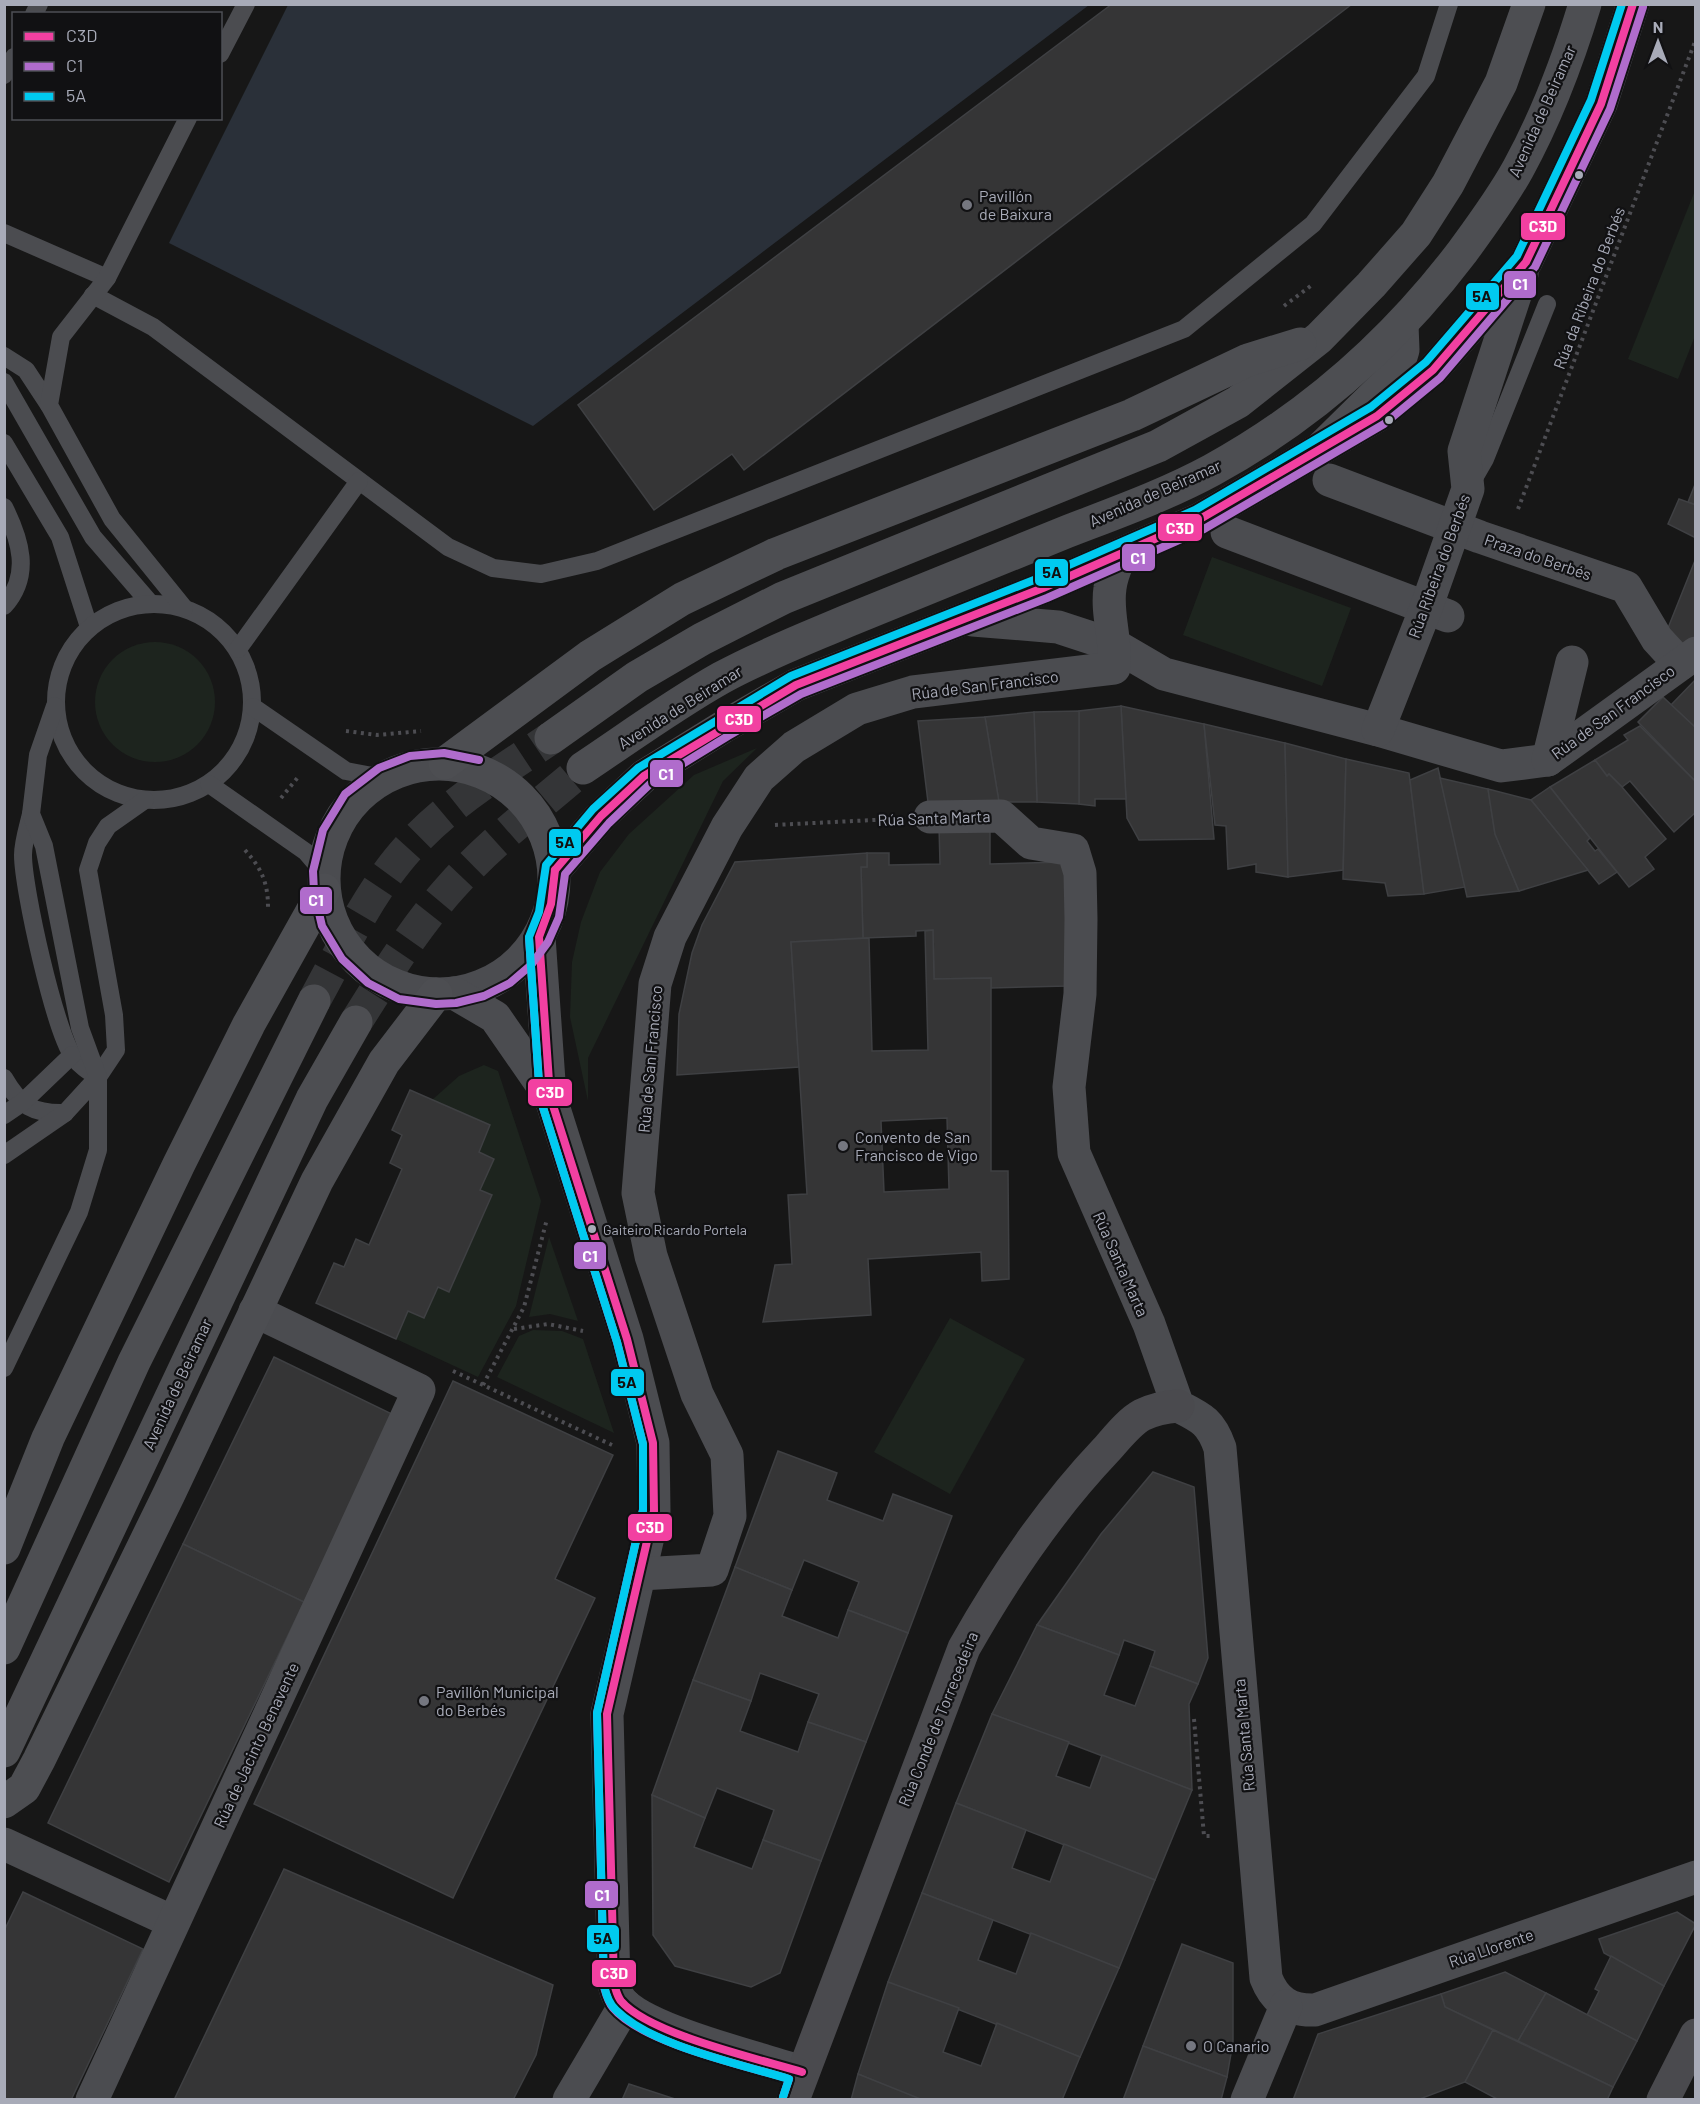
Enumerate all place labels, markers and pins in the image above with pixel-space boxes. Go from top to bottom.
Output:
unlabelled marker [1573,169,1585,181]
place label: Pavillón de Baixura [979,186,1052,223]
marker: Pavillón de Baixura [960,198,974,212]
unlabelled marker [1383,414,1395,426]
place label: Convento de San Francisco de Vigo [855,1127,978,1164]
marker: Convento de San Francisco de Vigo [836,1139,850,1153]
place label: Gaiteiro Ricardo Portela [603,1221,747,1238]
marker: Gaiteiro Ricardo Portela [586,1223,598,1235]
place label: Pavillón Municipal do Berbés [436,1682,559,1719]
marker: Pavillón Municipal do Berbés [417,1694,431,1708]
place label: O Canario [1203,2036,1269,2055]
marker: O Canario [1184,2039,1198,2053]

